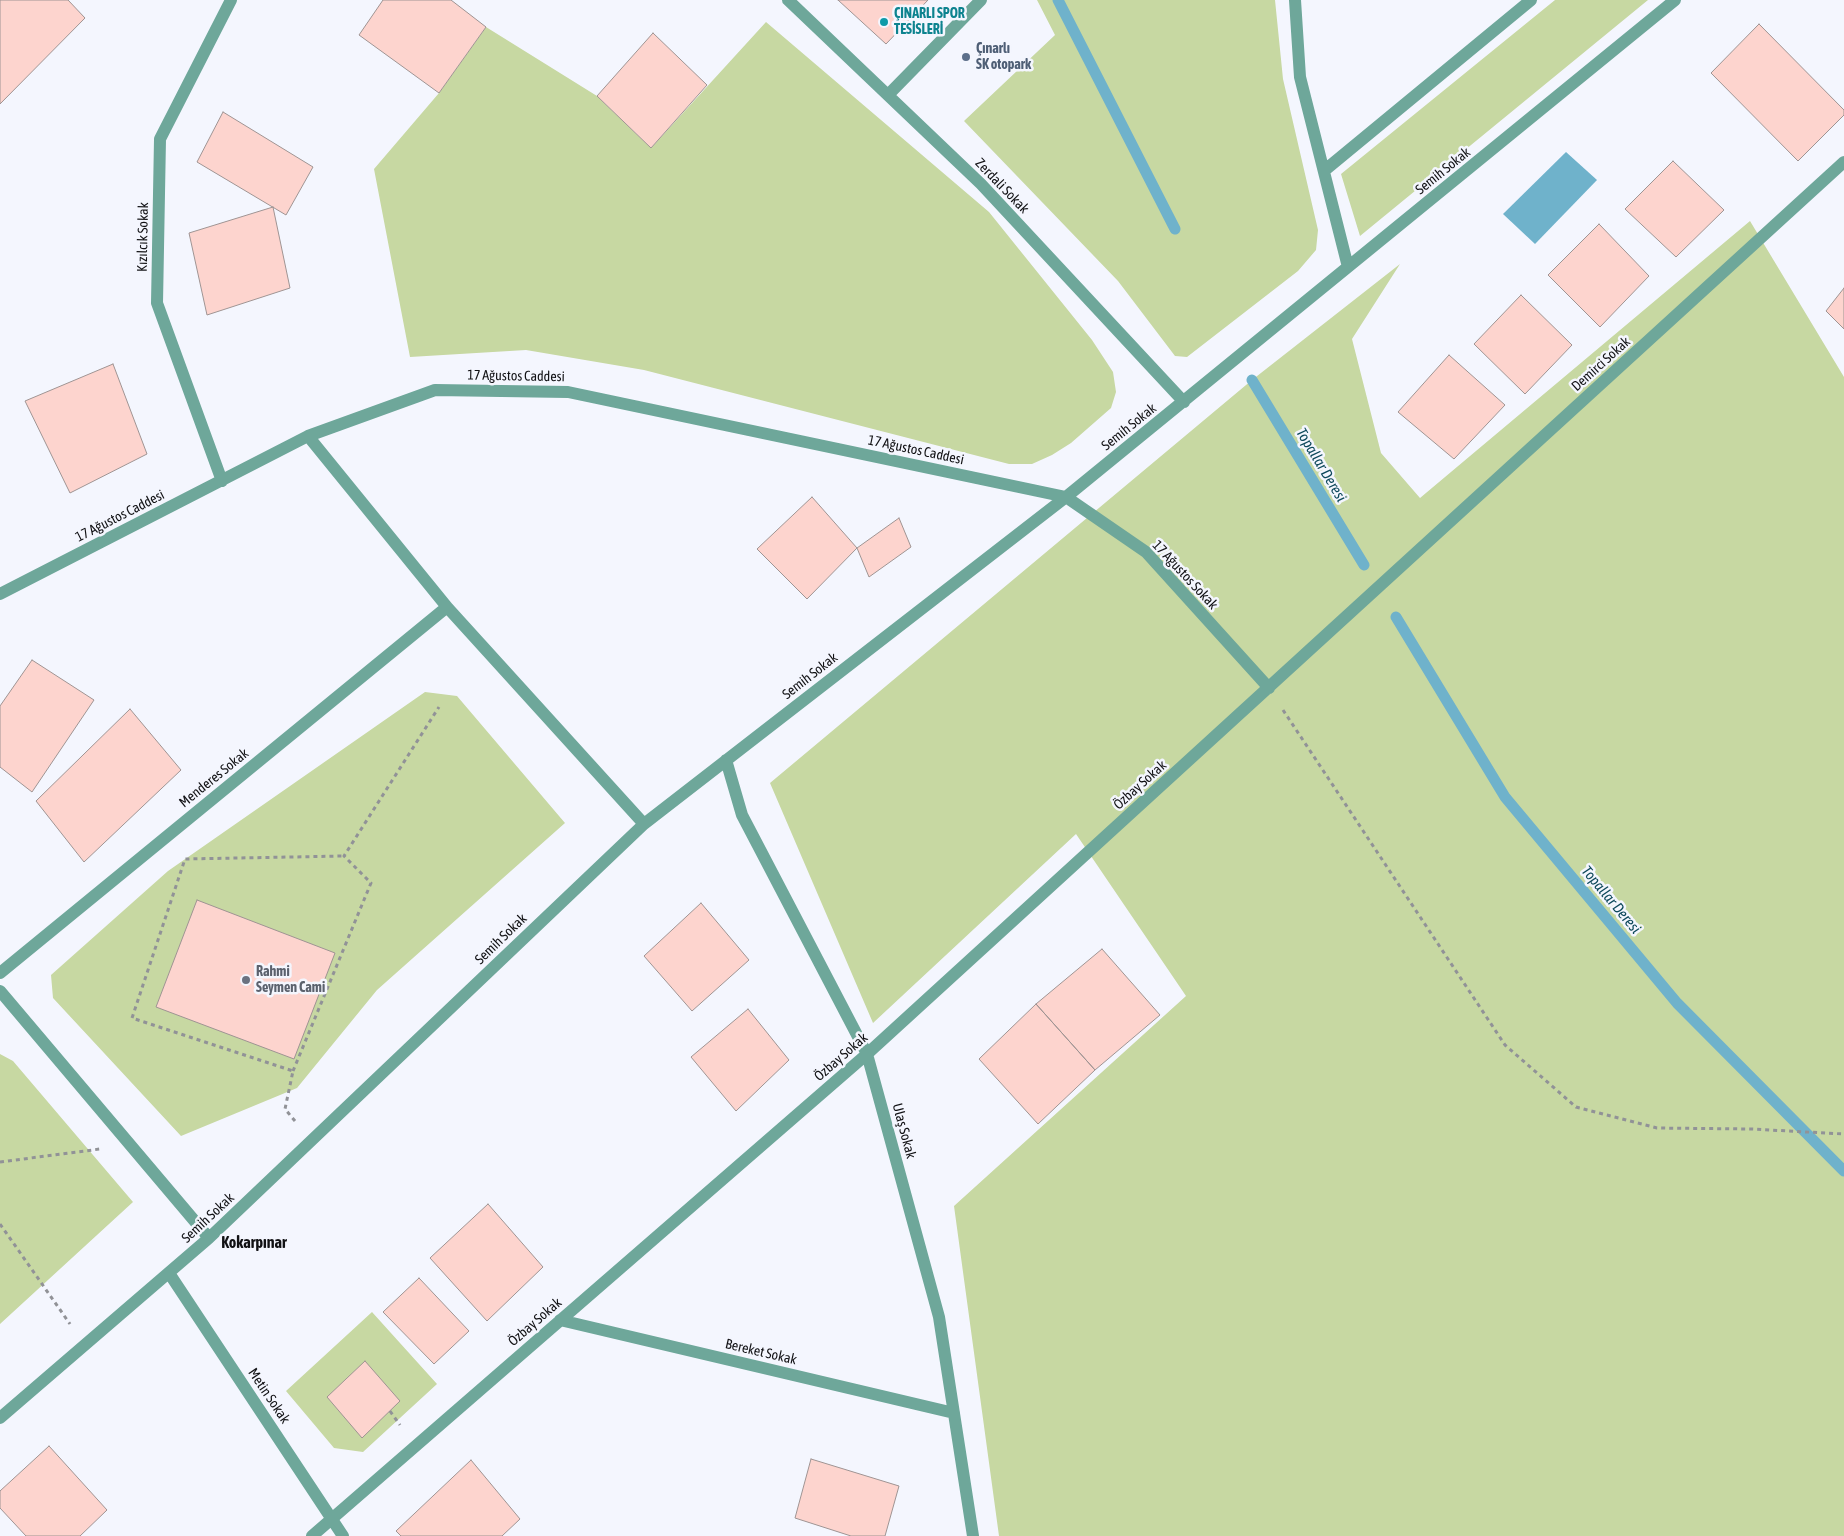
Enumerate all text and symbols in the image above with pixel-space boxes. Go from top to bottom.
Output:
place label: ÇINARLI SPOR TESİSLERİ [894,6,965,38]
marker: ÇINARLI SPOR TESİSLERİ [878,16,890,28]
place label: Çınarlı SK otopark [976,41,1031,74]
marker: Çınarlı SK otopark [960,51,972,63]
street label: Semih Sokak [1412,144,1474,198]
street label: Zerdali Sokak [972,155,1032,217]
street label: Kızılcık Sokak [134,202,152,272]
street label: Demirci Sokak [1568,333,1634,395]
street label: 17 Ağustos Caddesi [467,367,565,385]
street label: Semih Sokak [1098,400,1160,454]
water label: Topallar Deresi [1292,425,1350,505]
street label: 17 Ağustos Caddesi [867,432,965,468]
street label: 17 Ağustos Caddesi [73,486,167,546]
street label: 17 Ağustos Sokak [1149,537,1221,613]
street label: Semih Sokak [779,649,841,703]
street label: Menderes Sokak [176,745,252,811]
street label: Özbay Sokak [1110,757,1170,813]
water label: Topallar Deresi [1578,863,1644,937]
street label: Semih Sokak [472,910,530,968]
place label: Rahmi Seymen Cami [256,964,325,996]
marker: Rahmi Seymen Cami [240,974,252,986]
street label: Özbay Sokak [811,1029,871,1085]
street label: Ulaş Sokak [889,1101,919,1161]
street label: Semih Sokak [178,1190,238,1246]
district label: Kokarpınar [221,1233,287,1253]
street label: Özbay Sokak [505,1294,565,1350]
street label: Bereket Sokak [724,1336,798,1368]
street label: Metin Sokak [244,1365,294,1427]

